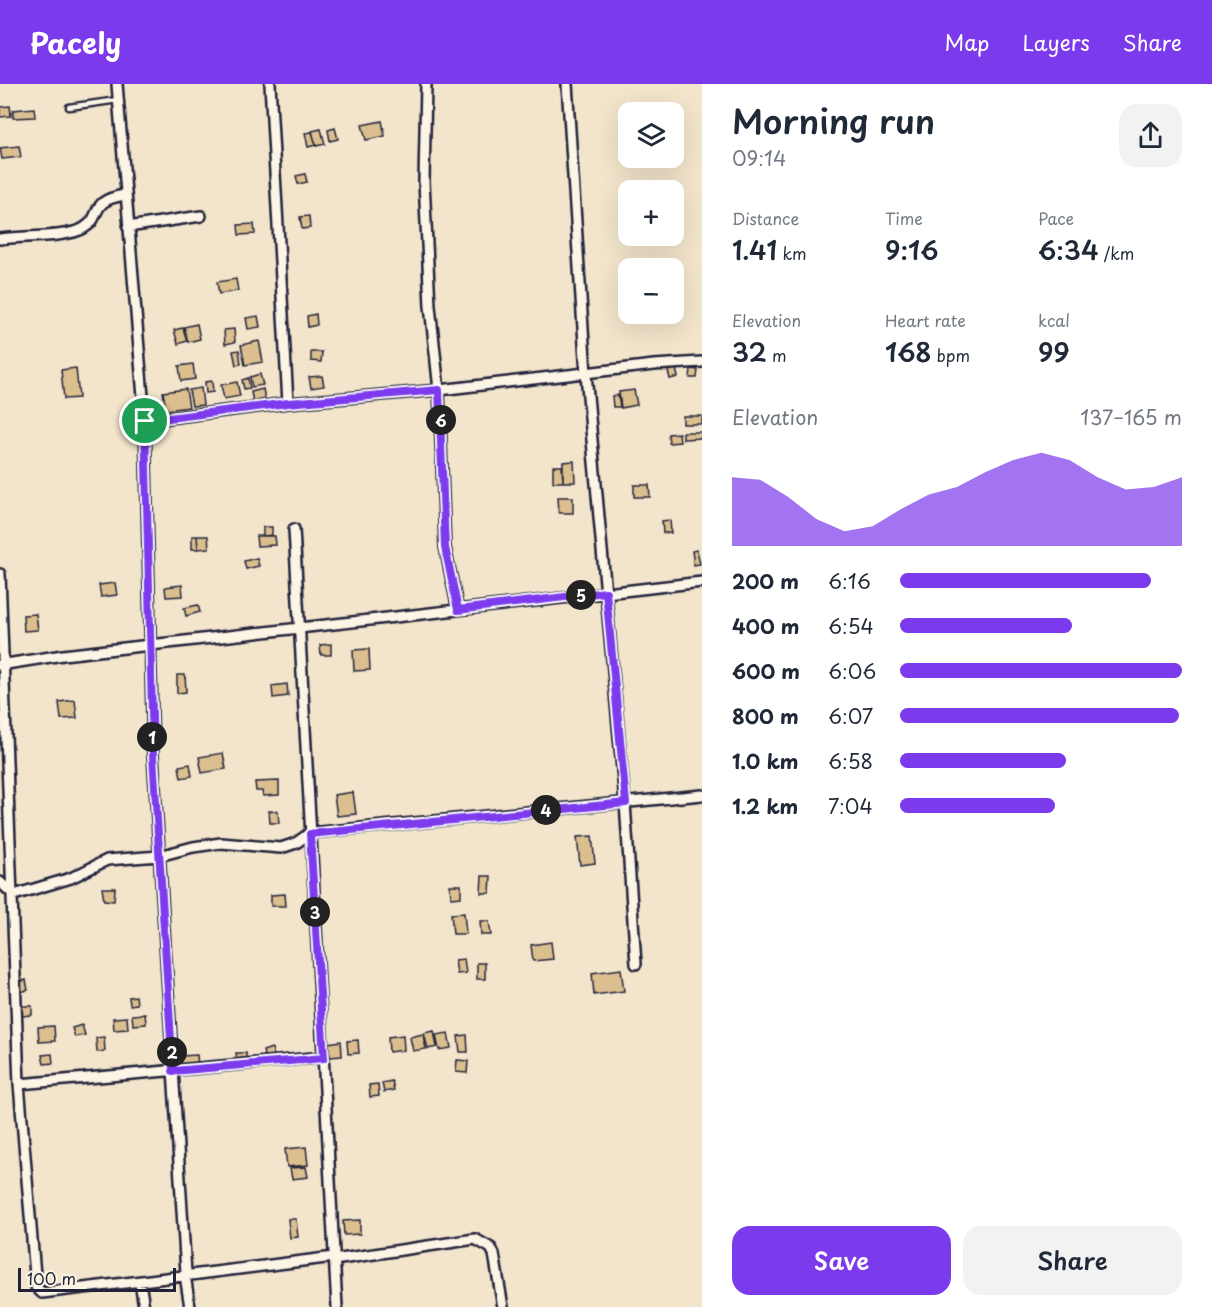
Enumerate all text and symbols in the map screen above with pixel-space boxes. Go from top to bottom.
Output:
text: Pacely [30,21,121,64]
text: Map [945,26,989,58]
text: Layers [1022,26,1090,58]
text: Share [1123,26,1182,58]
text: Morning run [732,95,935,145]
map controls [618,102,684,324]
button: layers [618,102,684,168]
button: share [1119,104,1182,167]
text: 09:14 [732,143,786,173]
button: + [618,180,684,246]
text: Distance [732,206,799,230]
text: Time [885,206,923,230]
text: Pace [1038,206,1074,230]
text: 1.41 [732,230,777,269]
text: 9:16 [885,230,938,269]
text: 6:34 [1038,230,1099,269]
text: km [777,241,807,265]
text: /km [1099,241,1134,265]
button: − [618,258,684,324]
text: Elevation [732,308,801,332]
text: Heart rate [885,308,966,332]
text: kcal [1038,308,1070,332]
text: 32 [732,332,767,371]
text: 168 [885,332,932,371]
text: 99 [1038,332,1070,371]
text: m [767,343,787,367]
text: bpm [932,343,970,367]
pin [119,395,170,446]
text: Elevation [732,402,818,432]
text: 137–165 m [1080,402,1182,432]
icon: arrive [128,404,161,437]
pin: 6 [426,405,456,435]
text: 6 [435,408,447,432]
text: 200 m [732,566,799,596]
text: 6:16 [828,566,871,596]
pin: 5 [566,580,596,610]
text: 5 [576,583,586,607]
text: 400 m [732,611,800,641]
text: 6:54 [828,611,874,641]
text: 600 m [732,656,800,686]
text: 6:06 [828,656,876,686]
text: 800 m [732,701,799,731]
text: 6:07 [828,701,873,731]
pin: 1 [137,722,167,752]
text: 1 [148,725,156,749]
text: 1.0 km [732,746,799,776]
text: 6:58 [828,746,873,776]
text: 1.2 km [732,791,798,821]
text: 7:04 [828,791,873,821]
pin: 4 [531,795,561,825]
text: 4 [541,798,551,822]
pin: 3 [300,897,330,927]
text: 3 [310,900,320,924]
pin: 2 [157,1037,187,1067]
text: 2 [166,1040,178,1064]
button: Save [732,1226,951,1295]
button: Share [963,1226,1182,1295]
scale bar [18,1265,176,1292]
text: 100 m [27,1266,76,1290]

